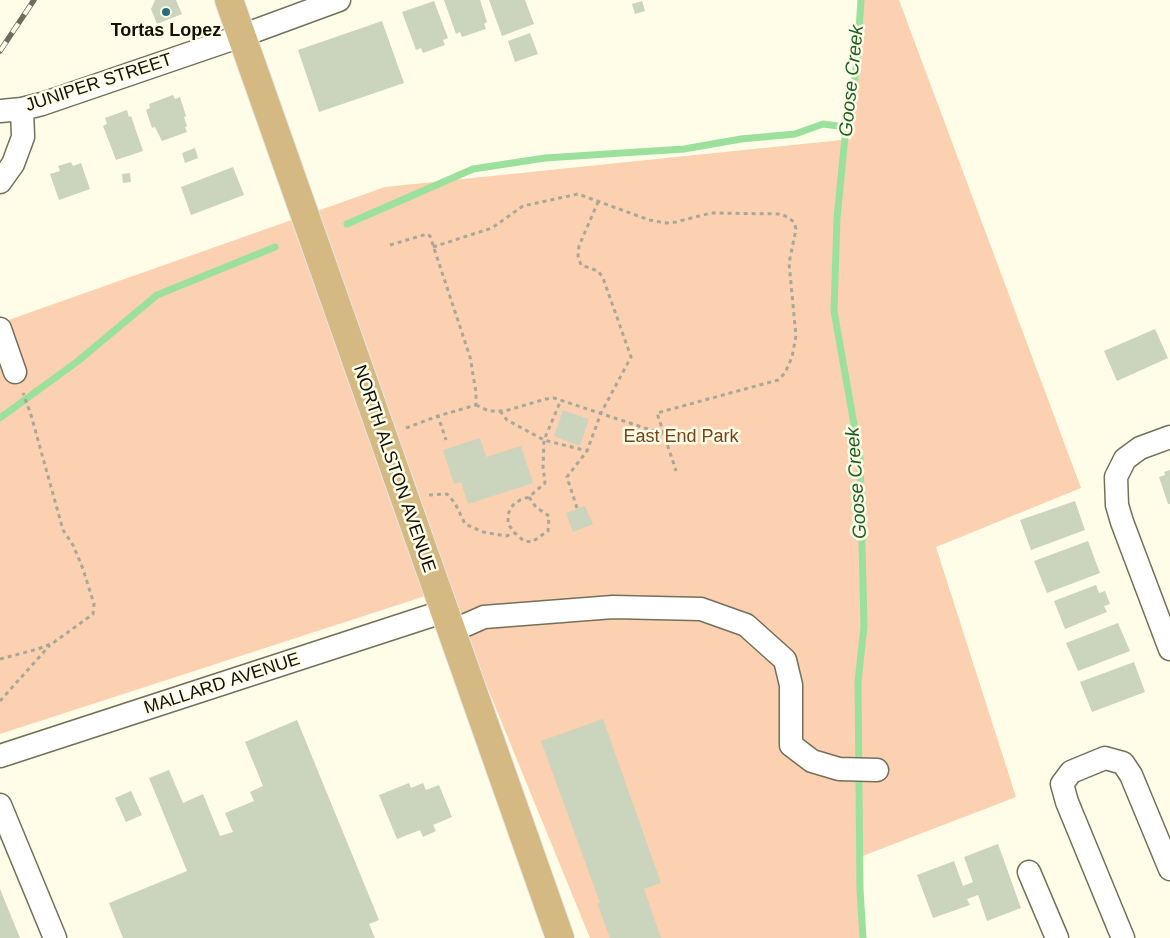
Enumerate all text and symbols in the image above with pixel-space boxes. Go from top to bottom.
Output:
marker: Tortas Lopez [160,6,172,18]
place label: Tortas Lopez [111,20,221,42]
water label: Goose Creek [835,24,869,138]
street label: JUNIPER STREET [23,49,175,117]
street label: NORTH ALSTON AVENUE [348,362,440,576]
park label: East End Park [623,426,739,448]
water label: Goose Creek [842,426,872,540]
street label: MALLARD AVENUE [141,649,303,719]

